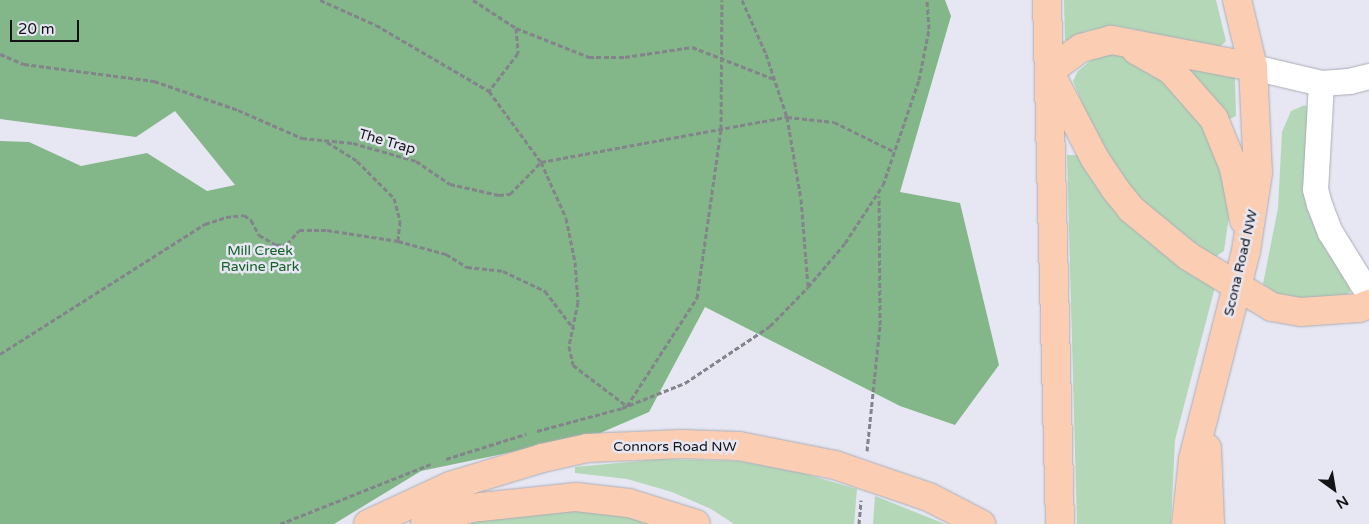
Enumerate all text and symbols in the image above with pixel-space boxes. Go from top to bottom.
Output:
scale bar [12,10,81,42]
text: 20 m [18,20,55,38]
street label: The Trap [357,126,417,158]
street label: Scona Road NW [1221,208,1261,318]
park label: Mill Creek Ravine Park [221,243,299,276]
street label: Connors Road NW [613,439,737,455]
north arrow [1309,464,1359,514]
text: N [1333,492,1351,512]

